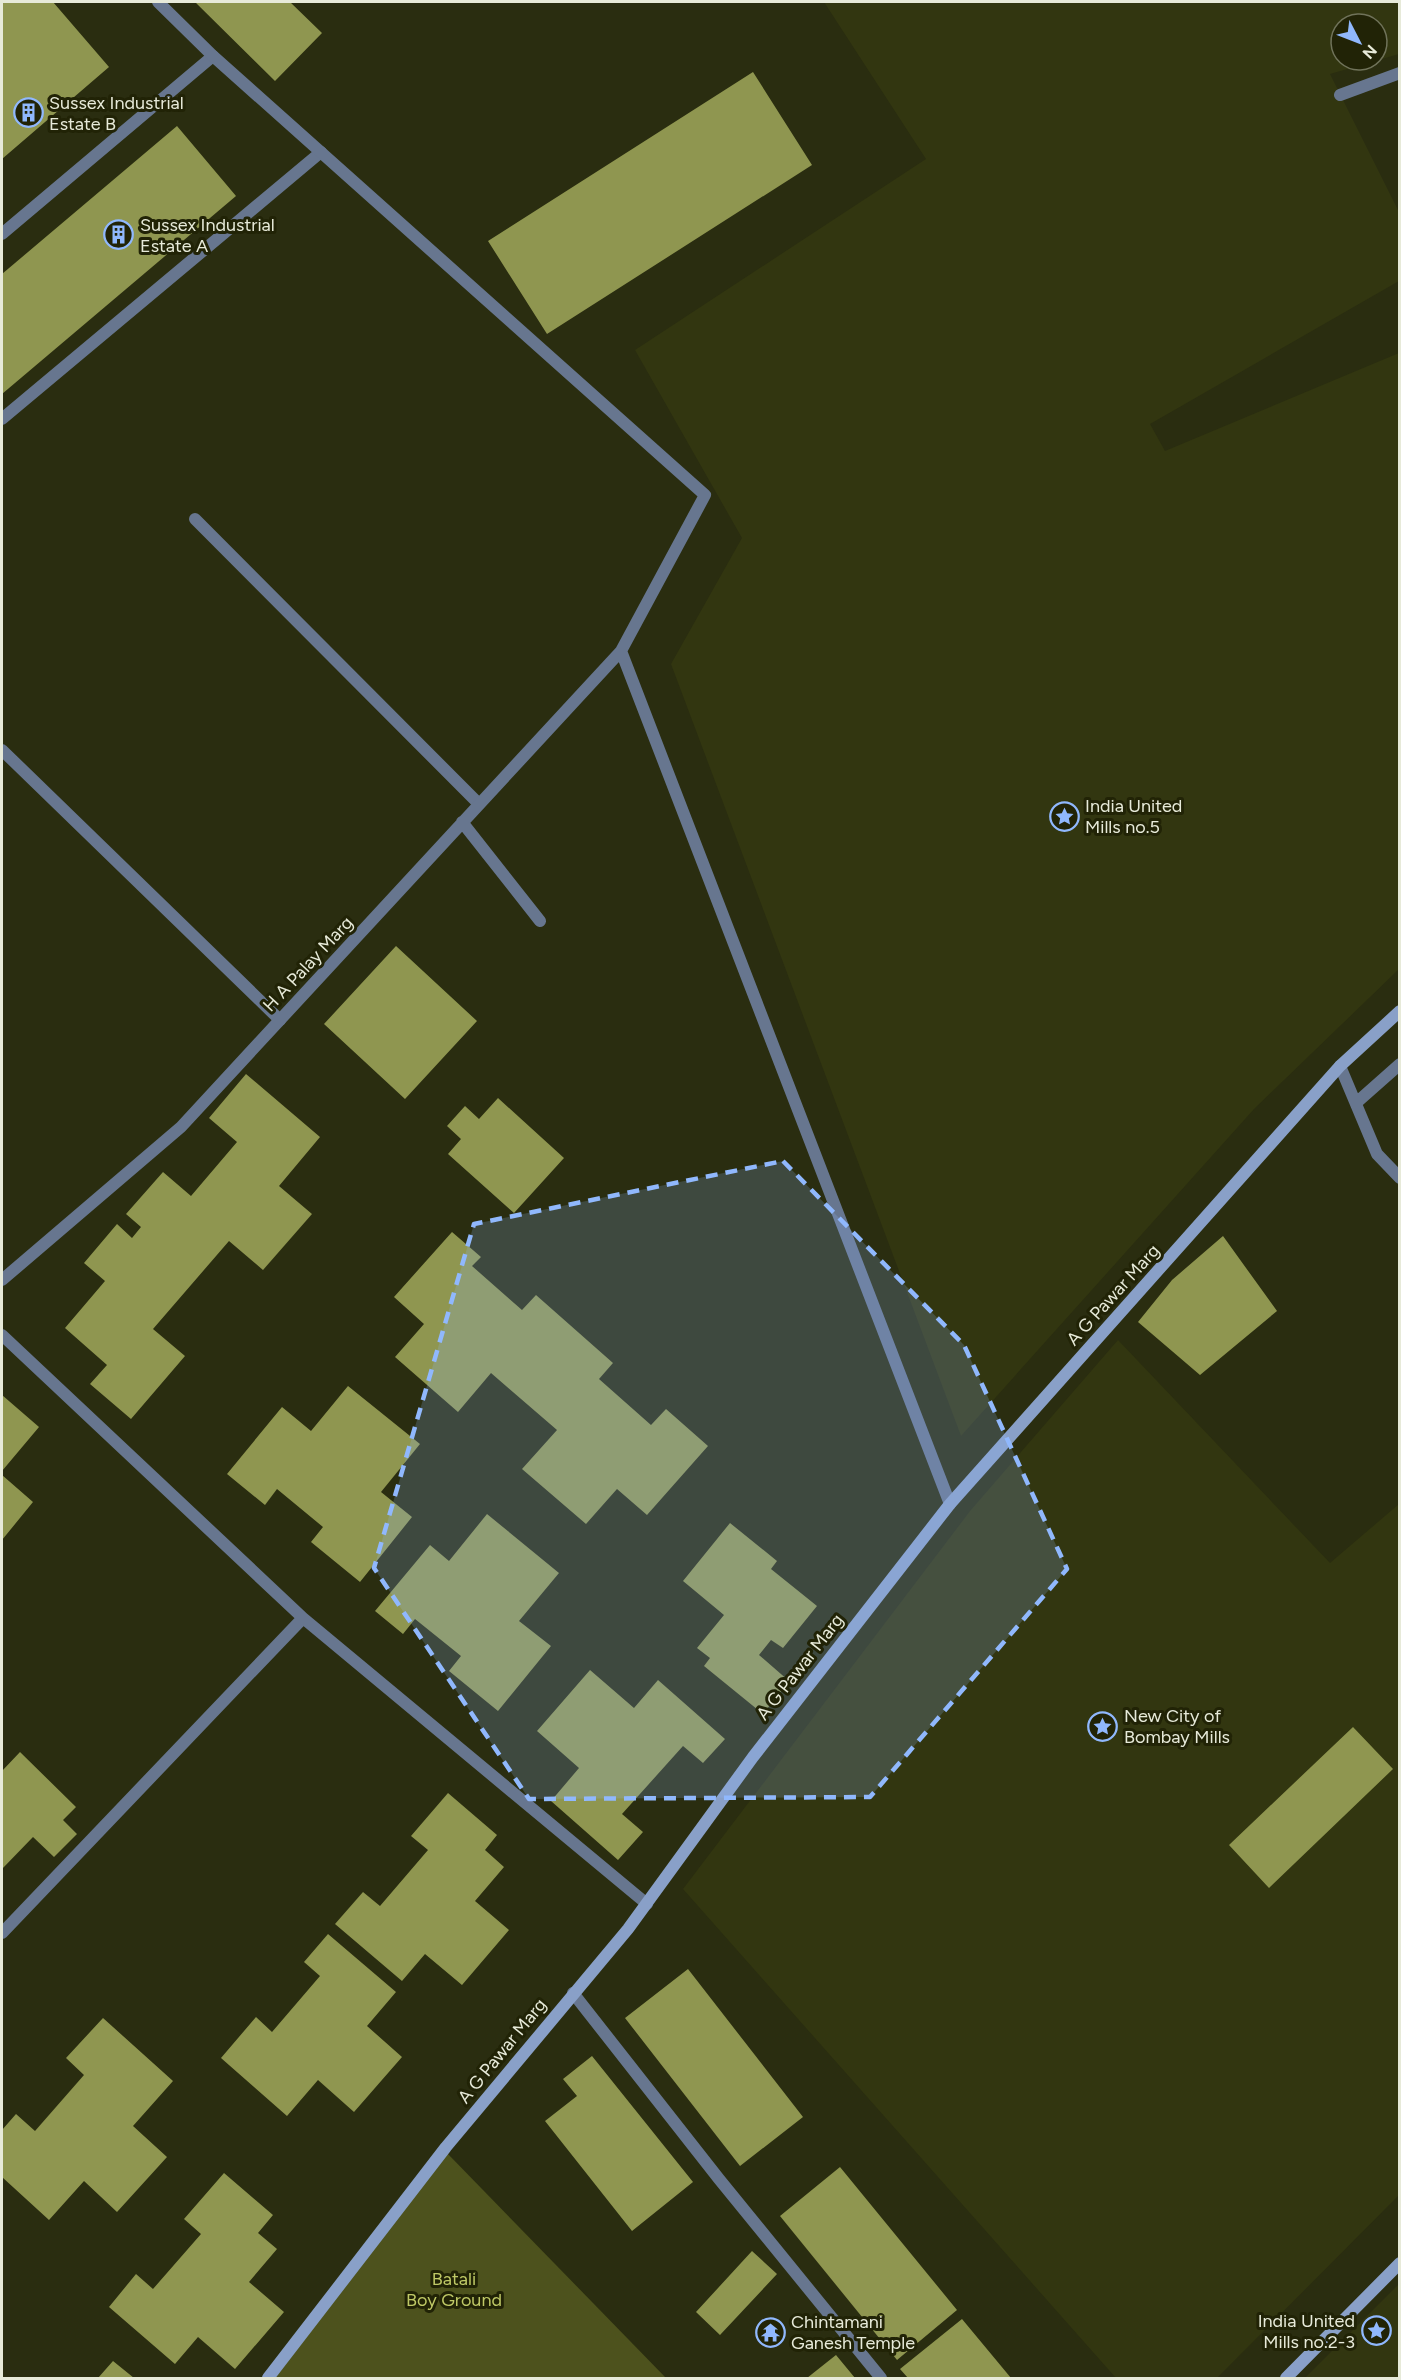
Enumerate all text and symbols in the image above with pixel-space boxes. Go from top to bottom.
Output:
north arrow [1329,12,1389,72]
text: N [1359,41,1381,63]
place label: Sussex Industrial Estate B [49,92,184,135]
building icon: Sussex Industrial Estate B [12,97,44,129]
place label: Sussex Industrial Estate A [140,214,275,257]
building icon: Sussex Industrial Estate A [103,219,135,251]
place label: India United Mills no.5 [1085,795,1182,838]
place icon: India United Mills no.5 [1048,800,1080,832]
street label: H A Palay Marg [258,912,358,1016]
street label: A G Pawar Marg [1062,1240,1164,1350]
street label: A G Pawar Marg [752,1610,848,1724]
place label: New City of Bombay Mills [1124,1705,1230,1748]
place icon: New City of Bombay Mills [1087,1710,1119,1742]
street label: A G Pawar Marg [453,1994,551,2108]
park label: Batali Boy Ground [406,2268,502,2311]
place label: India United Mills no.2-3 [1258,2310,1355,2353]
place label: Chintamani Ganesh Temple [791,2311,915,2354]
place icon: India United Mills no.2-3 [1360,2315,1392,2347]
temple icon: Chintamani Ganesh Temple [754,2316,786,2348]

